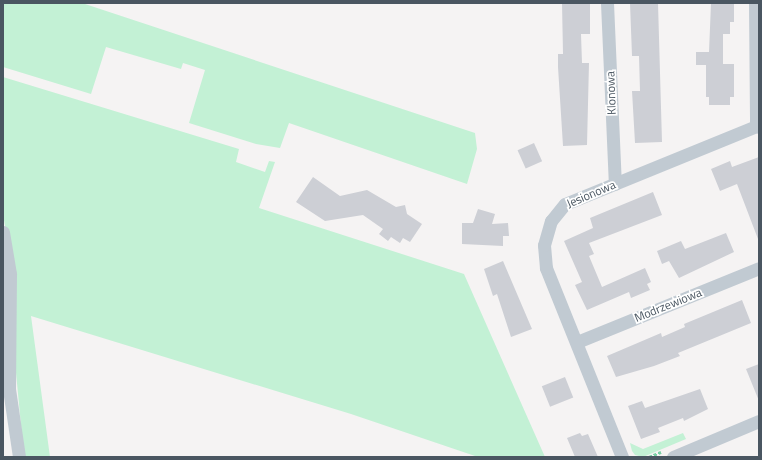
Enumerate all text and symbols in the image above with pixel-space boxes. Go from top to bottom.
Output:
street label: Klonowa [603,71,619,115]
street label: Jesionowa [564,177,618,211]
street label: Modrzewiowa [632,285,704,325]

